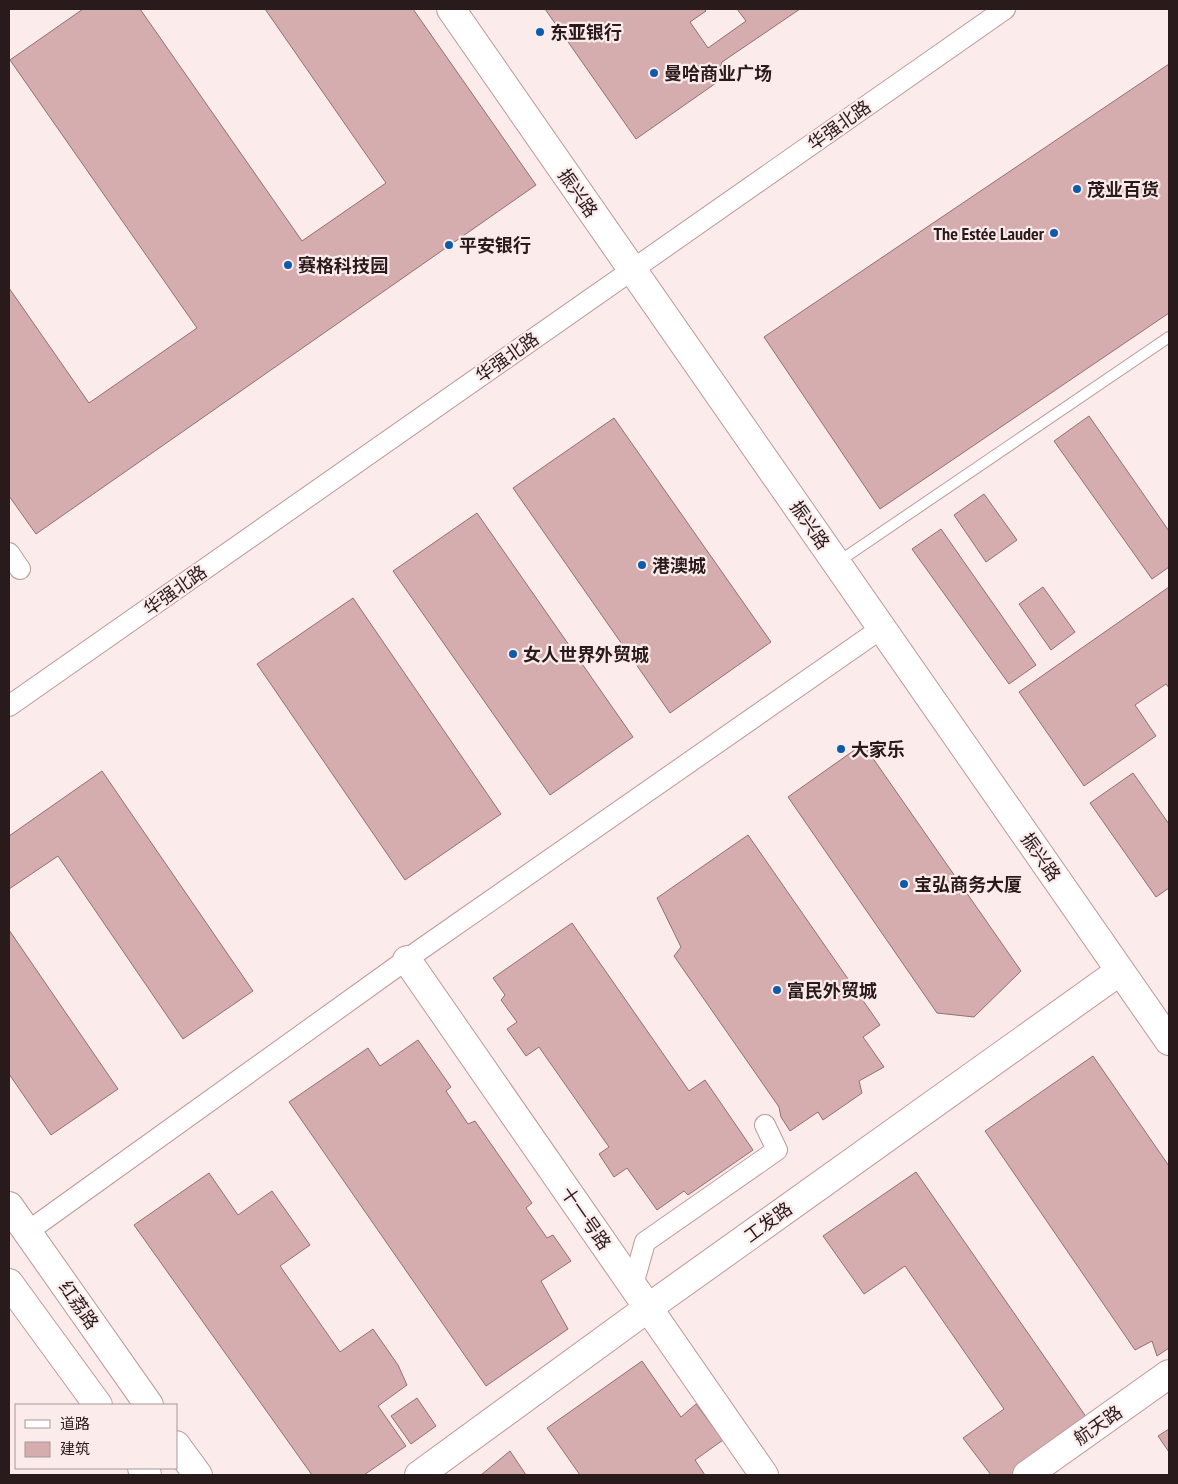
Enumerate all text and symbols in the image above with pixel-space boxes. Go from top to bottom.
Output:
place label: 东亚银行 [550,21,622,44]
marker: 东亚银行 [534,26,546,38]
place label: 曼哈商业广场 [664,62,772,85]
marker: 曼哈商业广场 [648,67,660,79]
street label: 华强北路 [803,95,875,155]
street label: 振兴路 [553,164,603,222]
place label: 茂业百货 [1087,178,1159,201]
marker: 茂业百货 [1071,183,1083,195]
place label: The Estée Lauder [934,222,1045,245]
marker: The Estée Lauder [1048,227,1060,239]
place label: 平安银行 [459,234,531,257]
marker: 平安银行 [443,239,455,251]
place label: 赛格科技园 [298,254,388,277]
marker: 赛格科技园 [282,259,294,271]
street label: 华强北路 [471,327,543,387]
street label: 振兴路 [785,496,835,554]
place label: 港澳城 [652,554,706,577]
marker: 港澳城 [636,559,648,571]
street label: 华强北路 [139,560,211,620]
place label: 女人世界外贸城 [523,643,649,666]
marker: 女人世界外贸城 [507,648,519,660]
place label: 大家乐 [851,738,905,761]
marker: 大家乐 [835,743,847,755]
street label: 振兴路 [1016,828,1066,886]
place label: 宝弘商务大厦 [914,873,1022,896]
marker: 宝弘商务大厦 [898,878,910,890]
place label: 富民外贸城 [787,979,877,1002]
marker: 富民外贸城 [771,984,783,996]
street label: 十一号路 [556,1182,616,1254]
street label: 工发路 [739,1197,797,1247]
street label: 红荔路 [54,1276,104,1334]
street label: 航天路 [1069,1400,1127,1450]
legend [15,1404,178,1469]
text: 道路 [60,1414,90,1433]
text: 建筑 [60,1439,90,1458]

